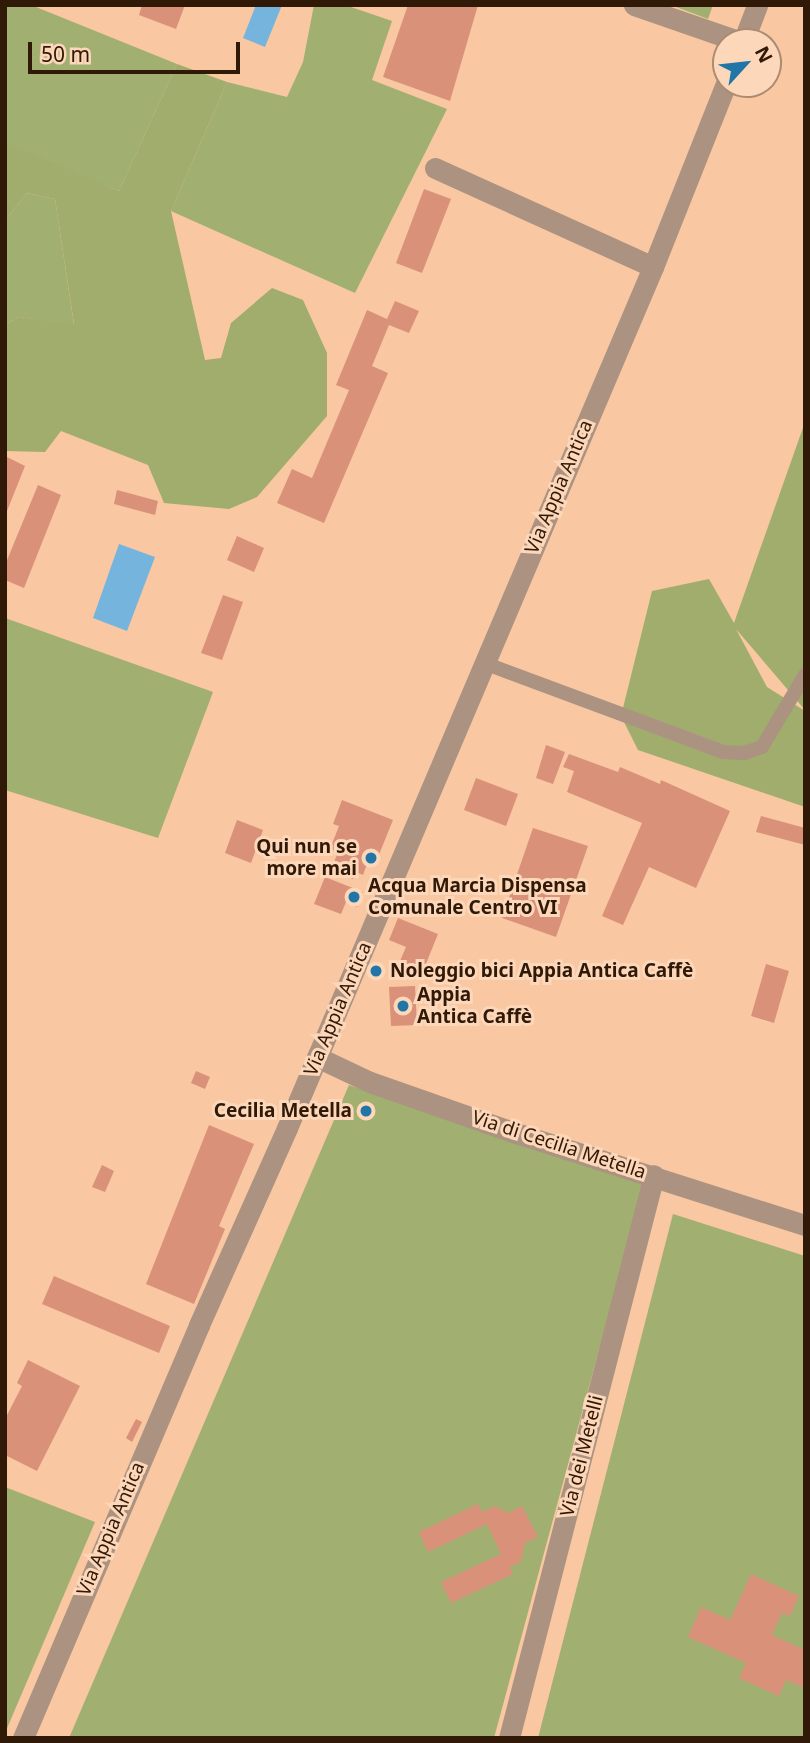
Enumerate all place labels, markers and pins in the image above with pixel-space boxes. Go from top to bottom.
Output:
place label: Qui nun se more mai [256,836,357,880]
marker: Qui nun se more mai [363,850,379,866]
place label: Acqua Marcia Dispensa Comunale Centro VI [368,875,587,919]
marker: Acqua Marcia Dispensa Comunale Centro VI [346,889,362,905]
place label: Noleggio bici Appia Antica Caffè [390,960,693,982]
marker: Noleggio bici Appia Antica Caffè [368,963,384,979]
place label: Appia Antica Caffè [417,984,532,1028]
marker: Appia Antica Caffè [395,998,411,1014]
place label: Cecilia Metella [214,1100,352,1122]
marker: Cecilia Metella [358,1103,374,1119]

